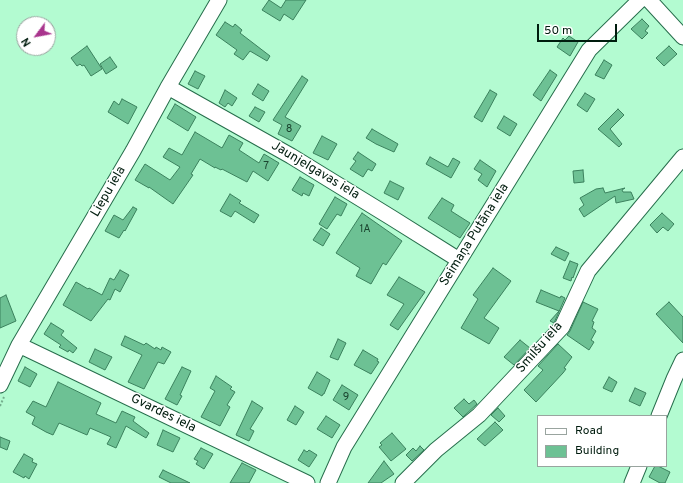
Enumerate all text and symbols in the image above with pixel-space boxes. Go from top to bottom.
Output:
north arrow [16,16,56,56]
scale bar [539,16,619,42]
text: 50 m [544,23,572,39]
text: N [19,35,35,49]
house number: 8 [286,123,292,137]
street label: Jaunjelgavas iela [268,139,362,203]
house number: 7 [263,160,269,174]
street label: Liepu iela [88,164,130,220]
street label: Seimaņa Putāna iela [437,181,513,289]
house number: 1A [359,223,371,237]
street label: Smilšu iela [514,319,566,377]
street label: Gvardes iela [128,391,198,437]
house number: 9 [343,391,349,405]
legend [537,415,667,467]
text: Road [575,423,603,439]
text: Building [575,443,619,459]

